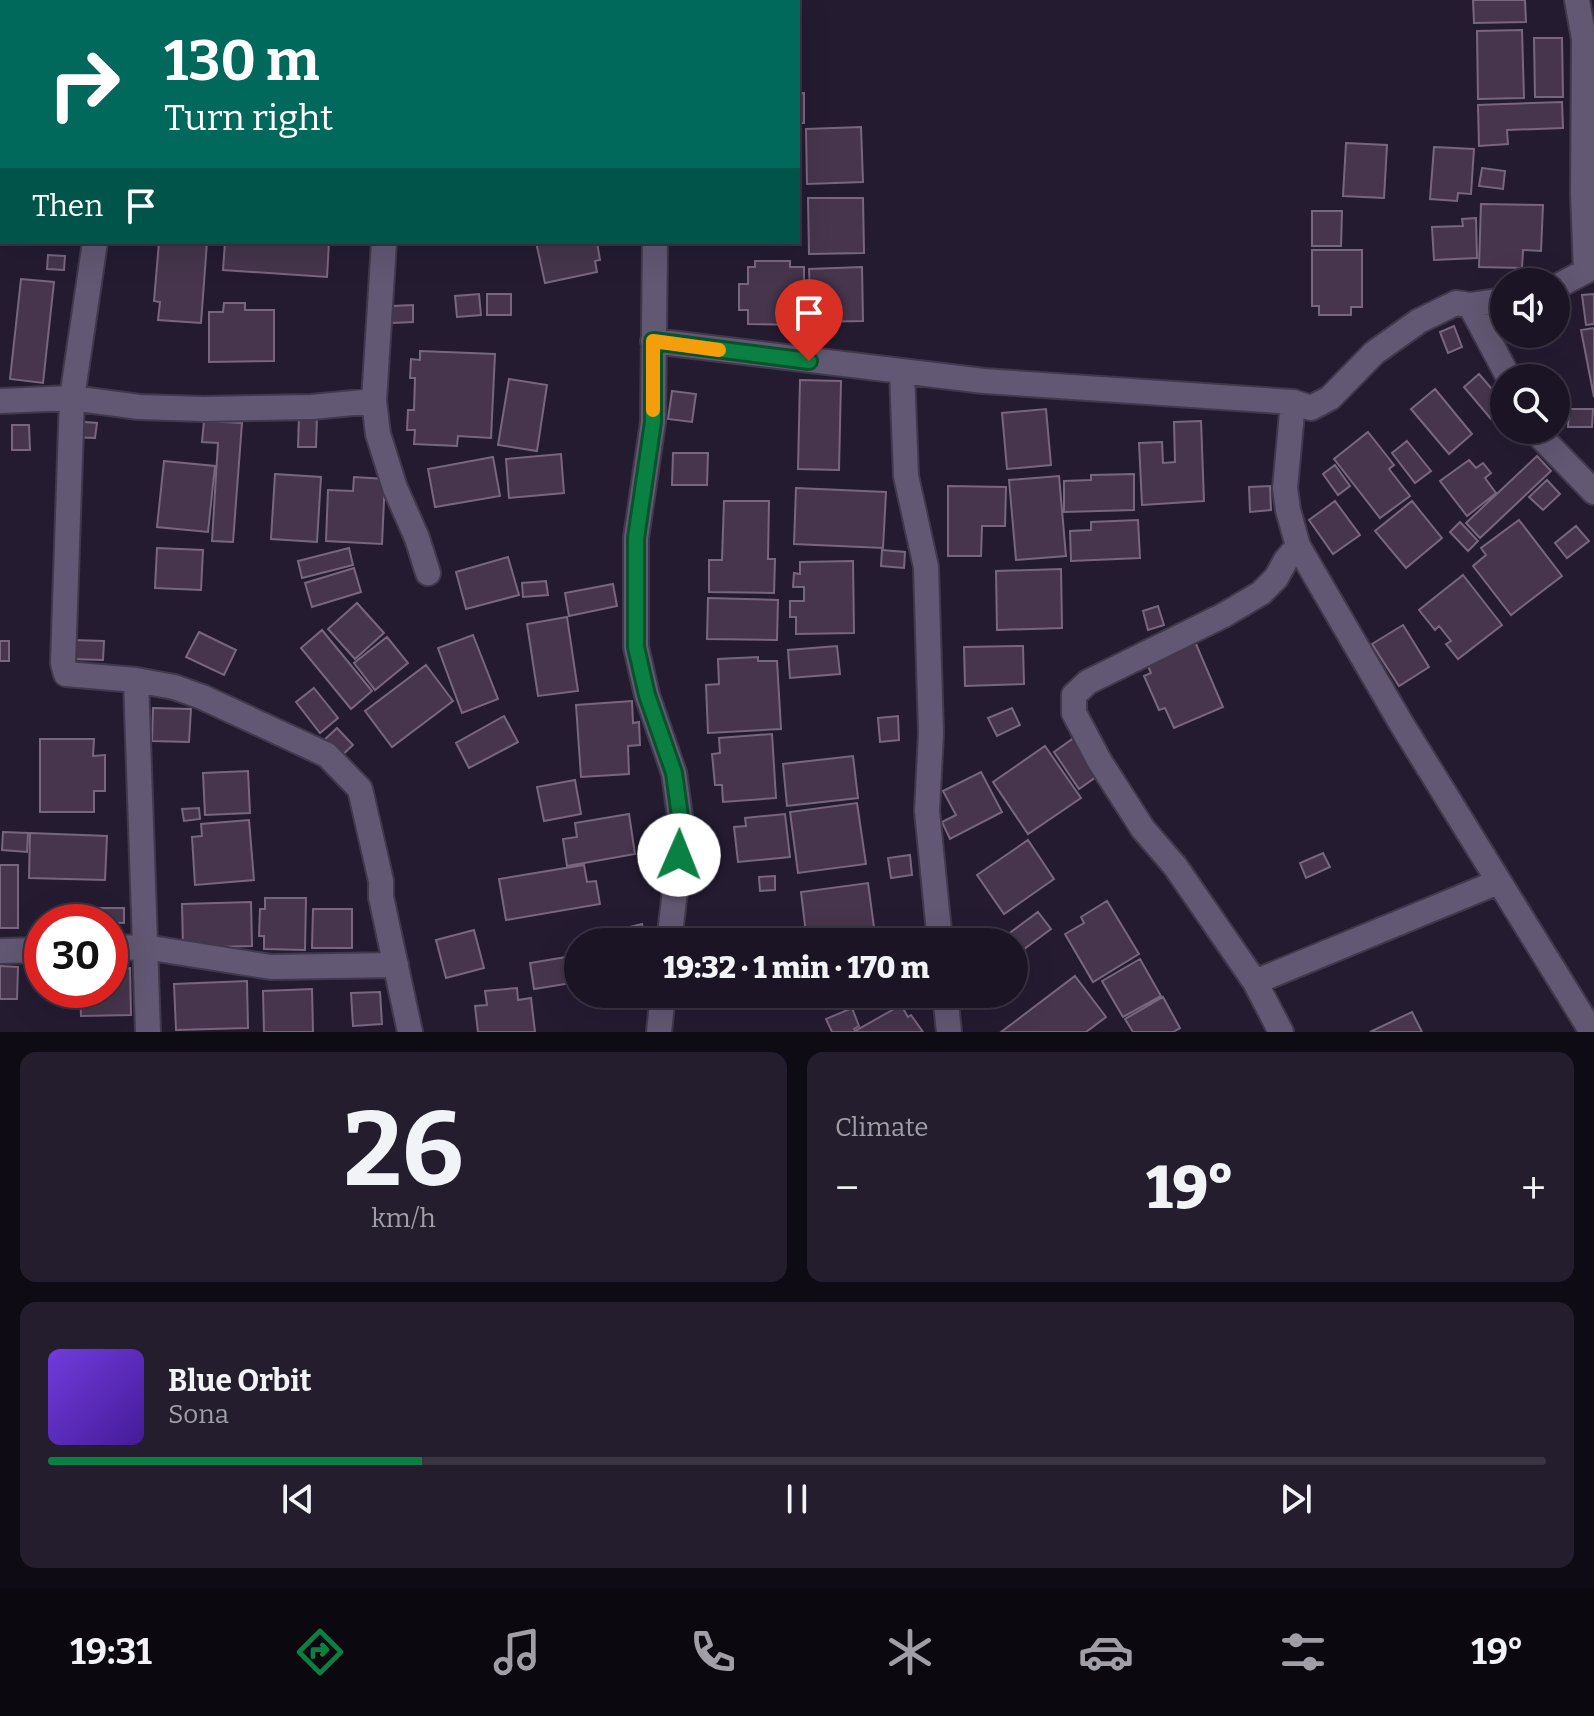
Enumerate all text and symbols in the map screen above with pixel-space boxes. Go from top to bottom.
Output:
text: 130 m [164,28,320,95]
icon: right [32,32,136,136]
text: Turn right [164,96,333,140]
icon: arrive [119,184,163,228]
text: Then [32,188,103,224]
map controls [1490,268,1570,444]
button: sound [1490,268,1570,348]
pin [775,279,843,361]
icon: arrive [787,291,831,335]
button: search [1490,364,1570,444]
position arrow [637,813,721,897]
speed limit sign: 30 [24,904,128,1008]
text: 19:32 · 1 min · 170 m [663,950,929,986]
text: 26 [343,1088,464,1213]
text: Climate [835,1112,929,1143]
text: 19° [1146,1152,1234,1224]
text: − [835,1162,859,1215]
text: + [1521,1162,1546,1215]
text: km/h [371,1203,436,1234]
text: Blue Orbit [168,1363,312,1399]
text: Sona [168,1399,229,1430]
icon: previous [276,1477,320,1521]
icon: pause [775,1477,819,1521]
icon: next [1274,1477,1318,1521]
icon: directions [292,1624,348,1680]
icon: music [489,1624,545,1680]
icon: phone [685,1624,741,1680]
icon: climate [882,1624,938,1680]
icon: car [1078,1624,1134,1680]
icon: filters [1275,1624,1331,1680]
text: 19:31 [70,1630,152,1674]
text: 19° [1471,1630,1524,1674]

